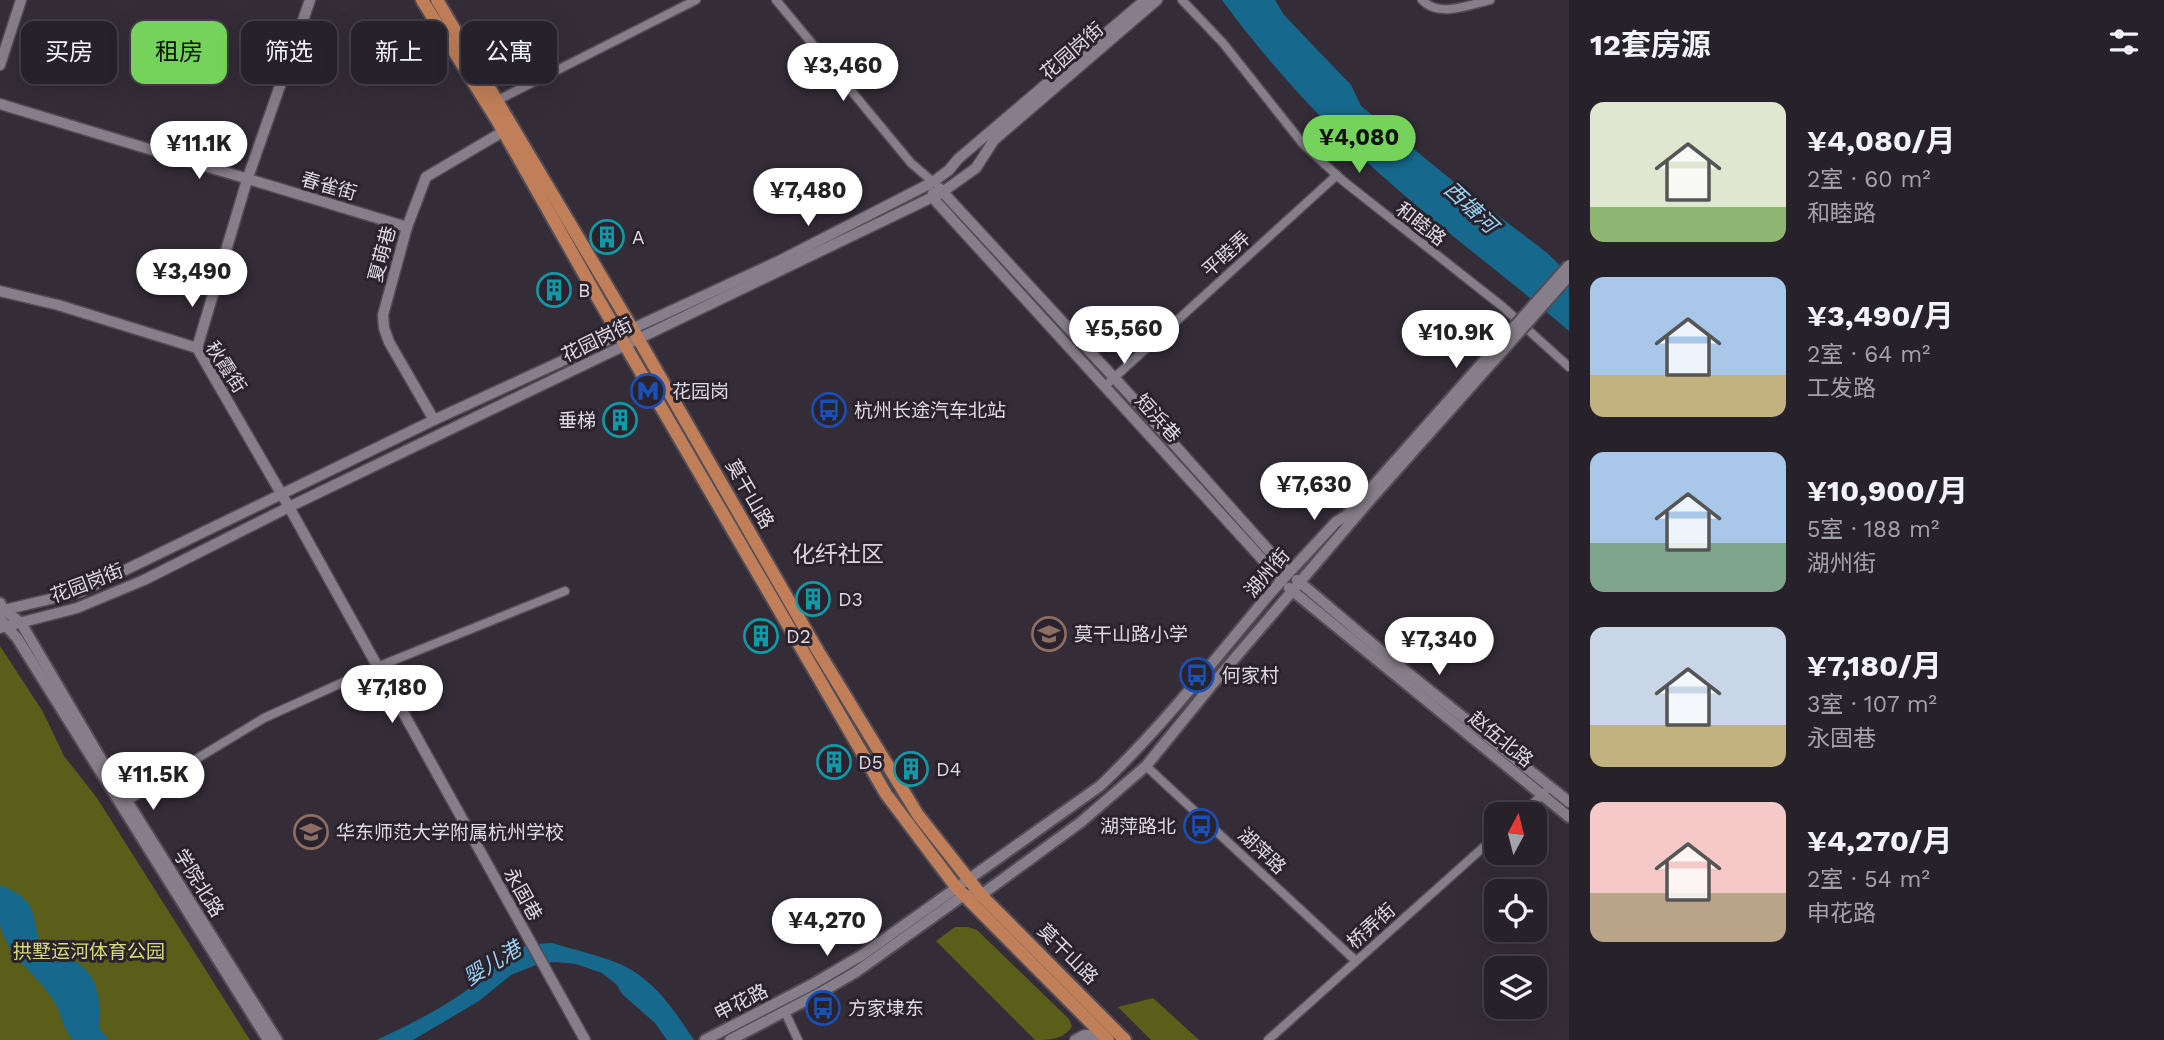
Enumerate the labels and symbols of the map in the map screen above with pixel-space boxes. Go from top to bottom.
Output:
street label: 花园岗街 [1036,17,1108,85]
pin: ¥3,460 [786,43,900,103]
pin: ¥4,080 [1302,116,1416,175]
pin: ¥11.1K [142,122,256,181]
street label: 春雀街 [298,167,360,205]
pin: ¥7,480 [751,168,865,228]
water label: 西塘河 [1439,176,1505,240]
street label: 和睦路 [1391,197,1451,251]
building icon: A [588,218,626,256]
street label: 夏萌巷 [364,223,400,285]
place label: A [632,226,645,249]
street label: 平睦弄 [1197,226,1255,282]
pin: ¥3,490 [135,250,249,309]
building icon: B [535,271,573,309]
place label: B [578,279,590,302]
pin: ¥5,560 [1067,306,1181,366]
pin: ¥10.9K [1399,310,1513,370]
street label: 花园岗街 [558,313,636,367]
street label: 秋霞街 [201,337,251,397]
metro station icon: 花园岗 [629,372,667,410]
place label: 花园岗 [672,380,729,403]
street label: 短浜巷 [1130,389,1186,447]
bus stop icon: 杭州长途汽车北站 [810,391,848,429]
place label: 杭州长途汽车北站 [854,399,1006,422]
building icon: 垂梯 [601,401,639,439]
place label: 垂梯 [558,409,596,432]
street label: 莫干山路 [721,455,779,533]
pin: ¥7,630 [1257,462,1371,522]
district label: 化纤社区 [792,541,884,568]
street label: 湖州街 [1240,544,1294,602]
street label: 花园岗街 [47,559,127,607]
building icon: D3 [794,580,832,618]
place label: D3 [838,588,863,611]
school or university icon: 莫干山路小学 [1030,615,1068,653]
building icon: D2 [742,617,780,655]
pin: ¥7,340 [1382,618,1496,677]
place label: 莫干山路小学 [1074,623,1188,646]
place label: D2 [786,625,811,648]
bus stop icon: 何家村 [1178,656,1216,694]
place label: 何家村 [1222,664,1279,687]
pin: ¥7,180 [335,666,449,725]
street label: 赵伍北路 [1464,706,1538,772]
building icon: D5 [815,743,853,781]
building icon: D4 [892,750,930,788]
place label: D5 [858,751,883,774]
pin: ¥11.5K [96,752,210,812]
place label: D4 [936,758,961,781]
north arrow [1484,802,1547,864]
bus stop icon: 湖萍路北 [1182,807,1220,845]
school or university icon: 华东师范大学附属杭州学校 [292,813,330,851]
place label: 湖萍路北 [1100,815,1176,838]
place label: 华东师范大学附属杭州学校 [336,821,564,844]
street label: 湖萍路 [1233,823,1291,879]
street label: 学院北路 [169,845,229,921]
street label: 永固巷 [499,863,547,925]
pin: ¥4,270 [770,898,884,958]
street label: 桥弄街 [1342,898,1400,954]
street label: 莫干山路 [1033,919,1103,989]
water label: 婴儿港 [459,934,528,990]
park label: 拱墅运河体育公园 [13,940,165,963]
street label: 申花路 [710,979,772,1025]
bus stop icon: 方家埭东 [804,989,842,1027]
place label: 方家埭东 [848,997,924,1020]

